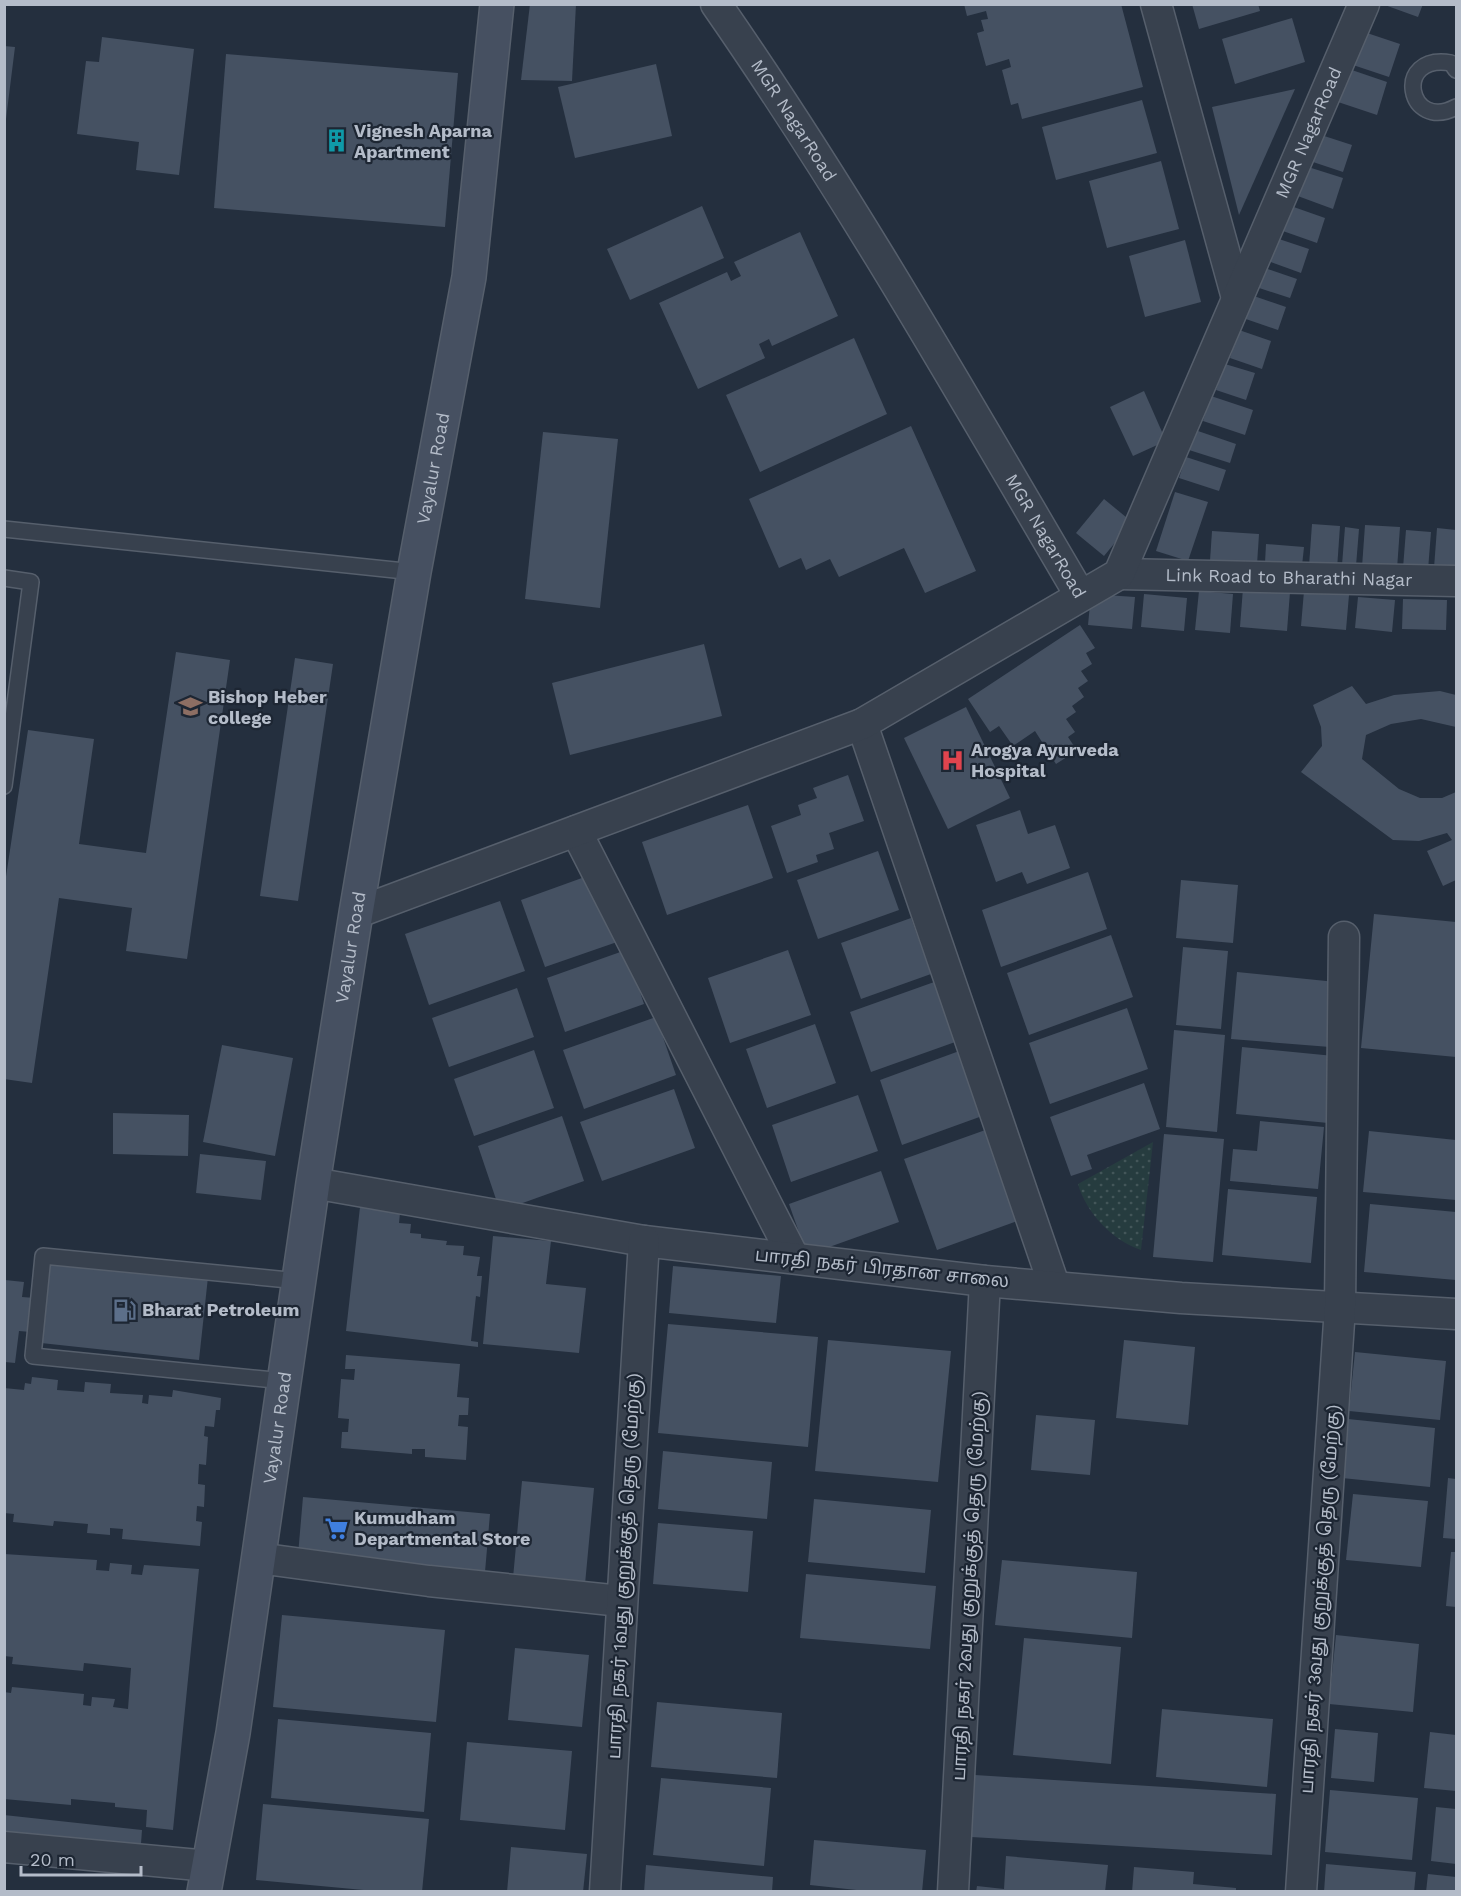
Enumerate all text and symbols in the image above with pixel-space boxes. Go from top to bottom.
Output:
street label: MGR NagarRoad [747,55,841,185]
street label: MGR NagarRoad [1271,64,1346,201]
place label: Vignesh Aparna Apartment [354,120,492,162]
building icon: Vignesh Aparna Apartment [323,128,349,154]
street label: Vayalur Road [412,411,454,526]
street label: MGR NagarRoad [1001,470,1091,602]
street label: Link Road to Bharathi Nagar [1165,564,1413,590]
place label: Bishop Heber college [208,686,327,728]
school or university icon: Bishop Heber college [177,694,203,720]
place label: Arogya Ayurveda Hospital [971,739,1119,781]
hospital icon: Arogya Ayurveda Hospital [940,747,966,773]
street label: Vayalur Road [331,890,370,1005]
street label: பாரதி நகர் பிரதான சாலை [754,1244,1010,1293]
fuel station icon: Bharat Petroleum [111,1297,137,1323]
place label: Bharat Petroleum [142,1299,299,1320]
street label: Vayalur Road [258,1370,295,1485]
street label: பாரதி நகர் 1வது குறுக்குத் தெரு (மேற்கு) [603,1373,647,1760]
street label: பாரதி நகர் 2வது குறுக்குத் தெரு (மேற்கு) [948,1391,992,1781]
street label: பாரதி நகர் 3வது குறுக்குத் தெரு (மேற்கு) [1295,1404,1347,1794]
place label: Kumudham Departmental Store [354,1507,530,1549]
supermarket icon: Kumudham Departmental Store [323,1515,349,1541]
scale bar [21,1839,141,1877]
text: 20 m [30,1849,75,1870]

